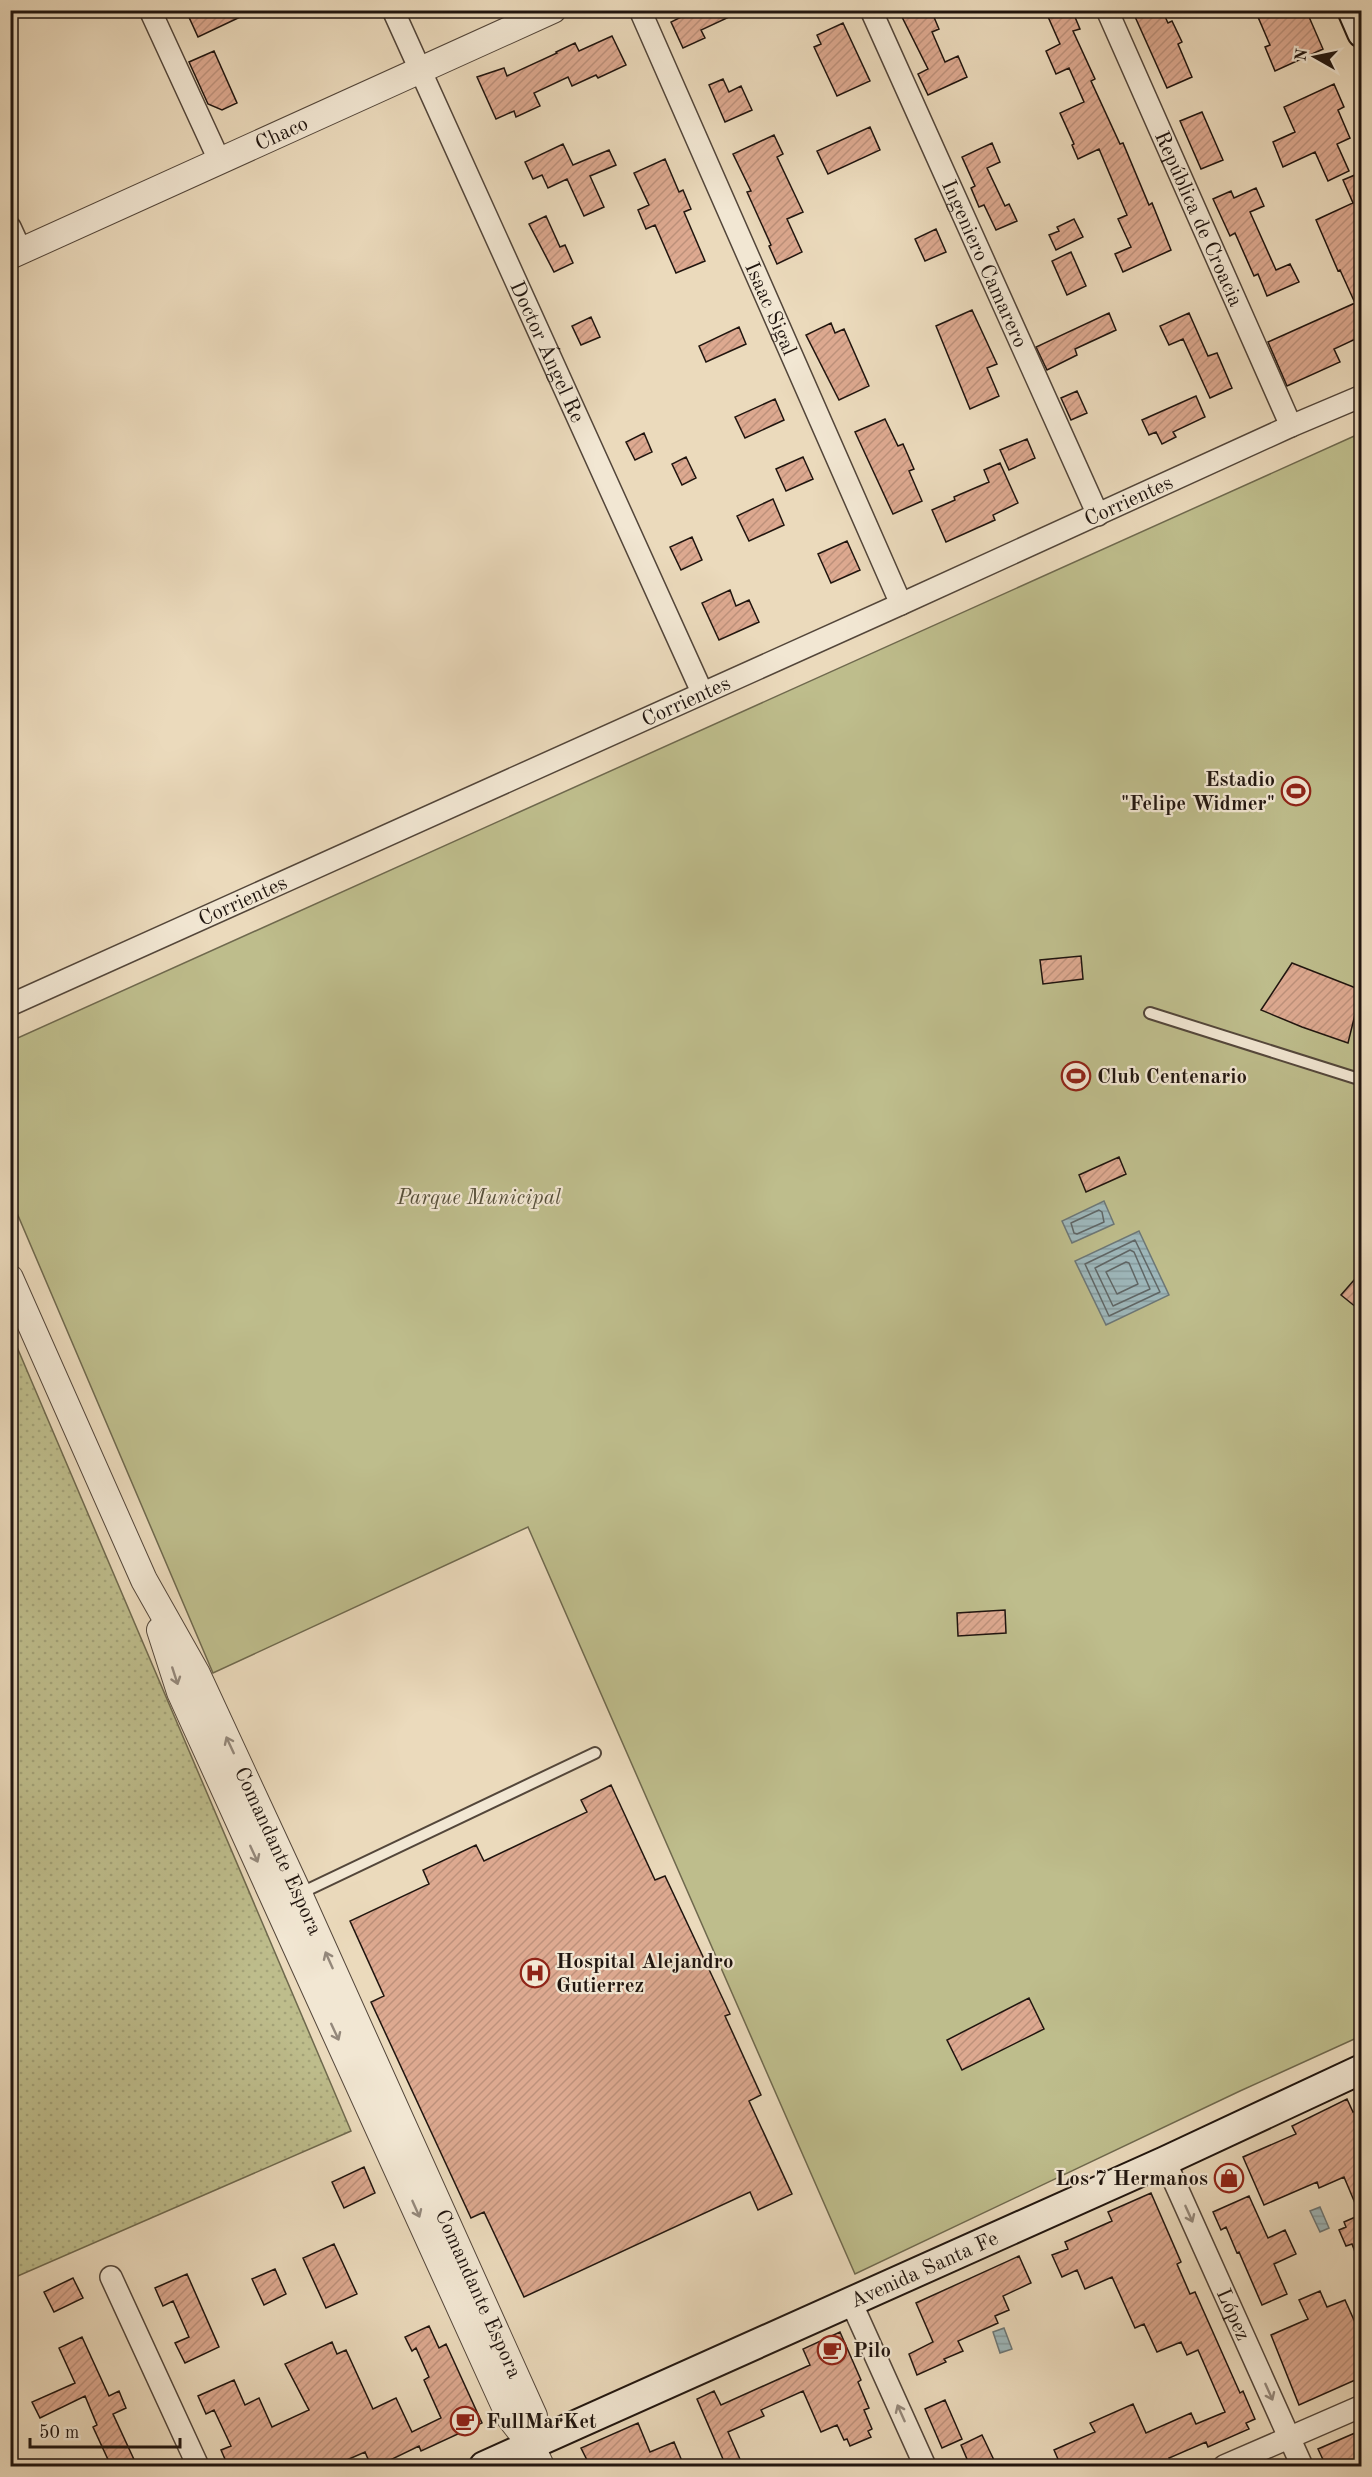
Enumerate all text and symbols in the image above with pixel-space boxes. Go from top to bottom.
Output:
north arrow [1285,27,1345,87]
text: N [1293,47,1311,62]
street label: Chaco [252,113,312,155]
street label: República de Croacia [1150,128,1246,310]
street label: Ingeniero Camarero [937,177,1030,351]
street label: Isaac Sigal [740,259,799,359]
street label: Doctor Ángel Re [505,278,588,426]
street label: Corrientes [1082,472,1176,531]
street label: Corrientes [639,673,734,731]
place label: Estadio "Felipe Widmer" [1121,770,1275,815]
sports icon: Estadio "Felipe Widmer" [1280,775,1312,807]
street label: Corrientes [196,873,291,931]
sports icon: Club Centenario [1060,1060,1092,1092]
place label: Club Centenario [1097,1067,1247,1088]
park label: Parque Municipal [396,1188,561,1209]
one-way arrow [170,1666,181,1685]
one-way arrow [224,1736,236,1754]
street label: Comandante Espora [230,1764,325,1939]
one-way arrow [249,1845,260,1863]
one-way arrow [323,1952,334,1970]
place label: Hospital Alejandro Gutierrez [556,1952,734,1997]
hospital icon: Hospital Alejandro Gutierrez [519,1957,551,1989]
one-way arrow [330,2022,342,2040]
shop icon: Los 7 Hermanos [1213,2162,1245,2194]
place label: Los 7 Hermanos [1055,2169,1208,2190]
one-way arrow [410,2200,422,2218]
one-way arrow [1184,2205,1195,2223]
street label: Comandante Espora [430,2207,525,2382]
street label: Avenida Santa Fe [847,2228,1002,2313]
street label: López [1212,2286,1253,2344]
cafe icon: Pilo [816,2334,848,2366]
place label: Pilo [853,2341,891,2362]
one-way arrow [1263,2383,1275,2401]
one-way arrow [895,2404,906,2423]
cafe icon: FullMarKet [449,2405,481,2437]
scale bar [30,2411,180,2449]
place label: FullMarKet [486,2412,597,2433]
text: 50 m [39,2424,79,2442]

